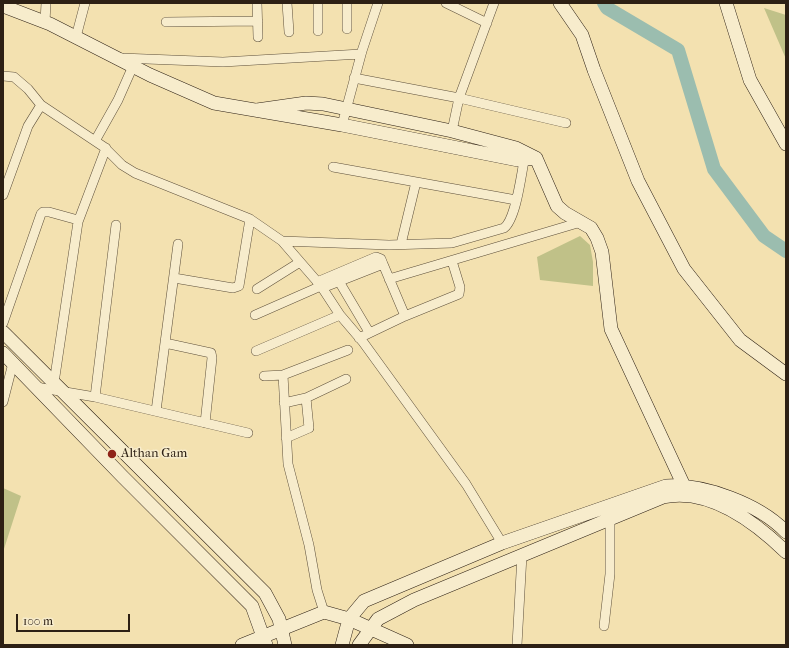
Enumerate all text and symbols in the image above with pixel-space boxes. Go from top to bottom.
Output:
place label: Althan Gam [121,446,187,462]
marker: Althan Gam [106,448,118,460]
scale bar [18,606,132,632]
text: 100 m [23,614,53,628]

